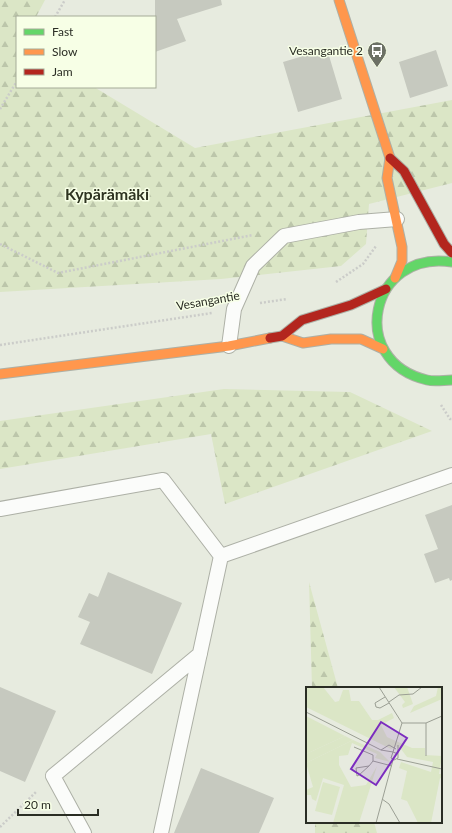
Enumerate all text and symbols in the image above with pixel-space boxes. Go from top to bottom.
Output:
legend [16,16,156,88]
text: Fast [52,24,74,39]
bus stop icon: Vesangantie 2 [366,40,388,68]
place label: Vesangantie 2 [289,43,363,58]
text: Slow [52,44,78,59]
text: Jam [52,64,73,79]
district label: Kypärämäki [65,184,149,203]
street label: Vesangantie [175,288,241,313]
inset map [306,687,442,823]
scale bar [18,791,98,817]
text: 20 m [24,797,51,812]

